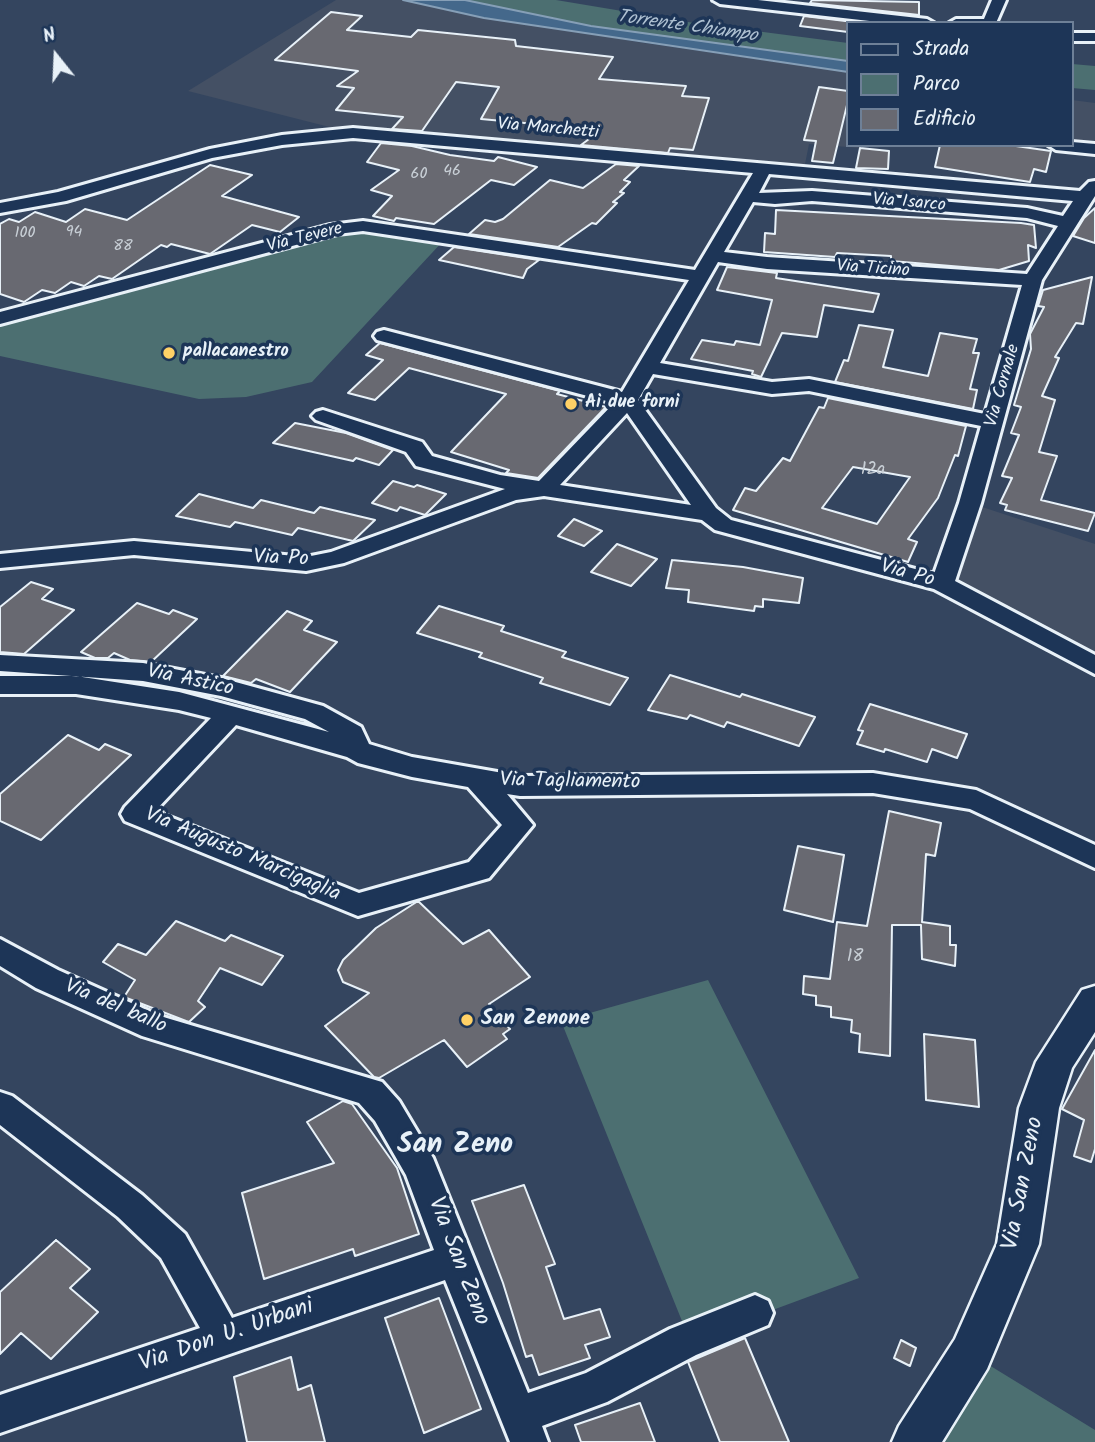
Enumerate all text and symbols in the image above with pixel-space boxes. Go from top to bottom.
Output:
water label: Torrente Chiampo [615,7,759,49]
text: N [39,20,60,52]
north arrow [21,21,91,91]
legend [846,21,1074,147]
text: Strada [913,33,969,66]
text: Parco [913,68,960,101]
text: Edificio [913,103,976,136]
street label: Via Marchetti [496,115,600,145]
house number: 46 [443,162,461,182]
house number: 60 [411,165,427,185]
street label: Via Isarco [872,190,946,218]
street label: Via Tevere [265,219,345,259]
house number: 94 [66,223,82,243]
house number: 100 [14,224,36,244]
house number: 88 [113,237,133,257]
street label: Via Ticino [836,257,910,283]
place label: pallacanestro [183,342,289,364]
street label: Via Cornale [982,342,1026,430]
marker: pallacanestro [161,345,177,361]
place label: Ai due forni [585,393,679,415]
marker: Ai due forni [563,396,579,412]
house number: 12a [861,460,885,482]
street label: Via Po [253,546,309,574]
street label: Via Po [877,555,937,595]
street label: Via Astico [144,661,236,703]
street label: Via Tagliamento [500,769,640,797]
street label: Via Augusto Marcigaglia [140,803,344,909]
house number: 18 [847,947,863,969]
street label: Via del ballo [60,975,170,1041]
place label: San Zenone [481,1007,590,1033]
marker: San Zenone [459,1012,475,1028]
street label: Via San Zeno [998,1115,1052,1253]
district label: San Zeno [397,1130,513,1164]
street label: Via San Zeno [419,1194,495,1330]
street label: Via Don U. Urbani [136,1294,318,1380]

